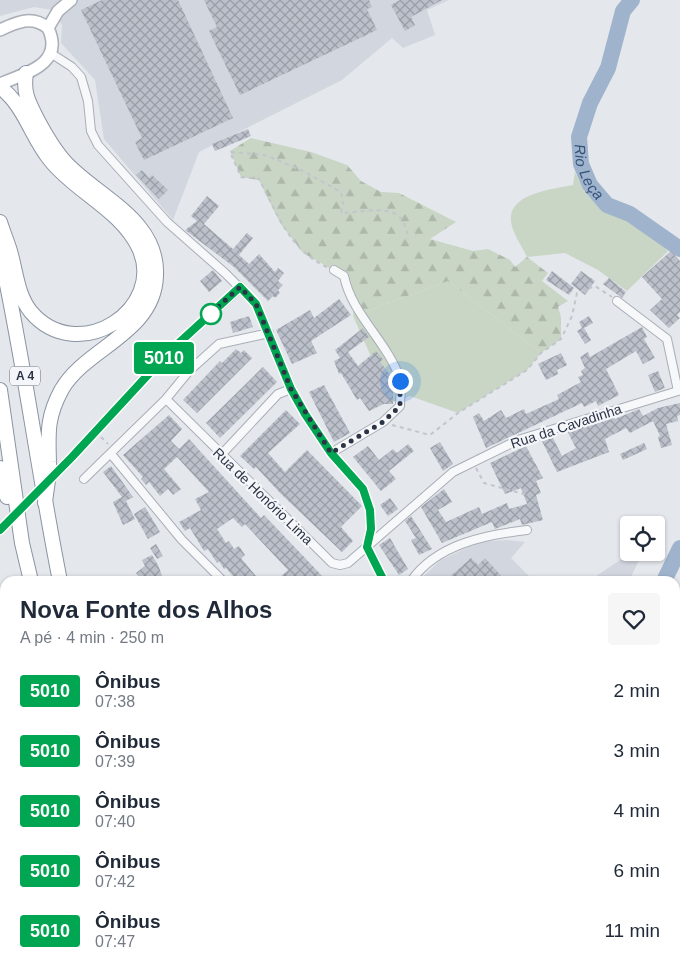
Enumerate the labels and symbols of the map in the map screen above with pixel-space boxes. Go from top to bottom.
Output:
water label: Rio Leça [572,143,608,203]
unlabelled marker [200,303,222,325]
line badge: 5010 [129,342,199,374]
road number: A 4 [10,366,40,386]
your location [388,369,413,394]
street label: Rua da Cavadinha [508,400,624,452]
street label: Rua de Honório Lima [210,444,316,548]

